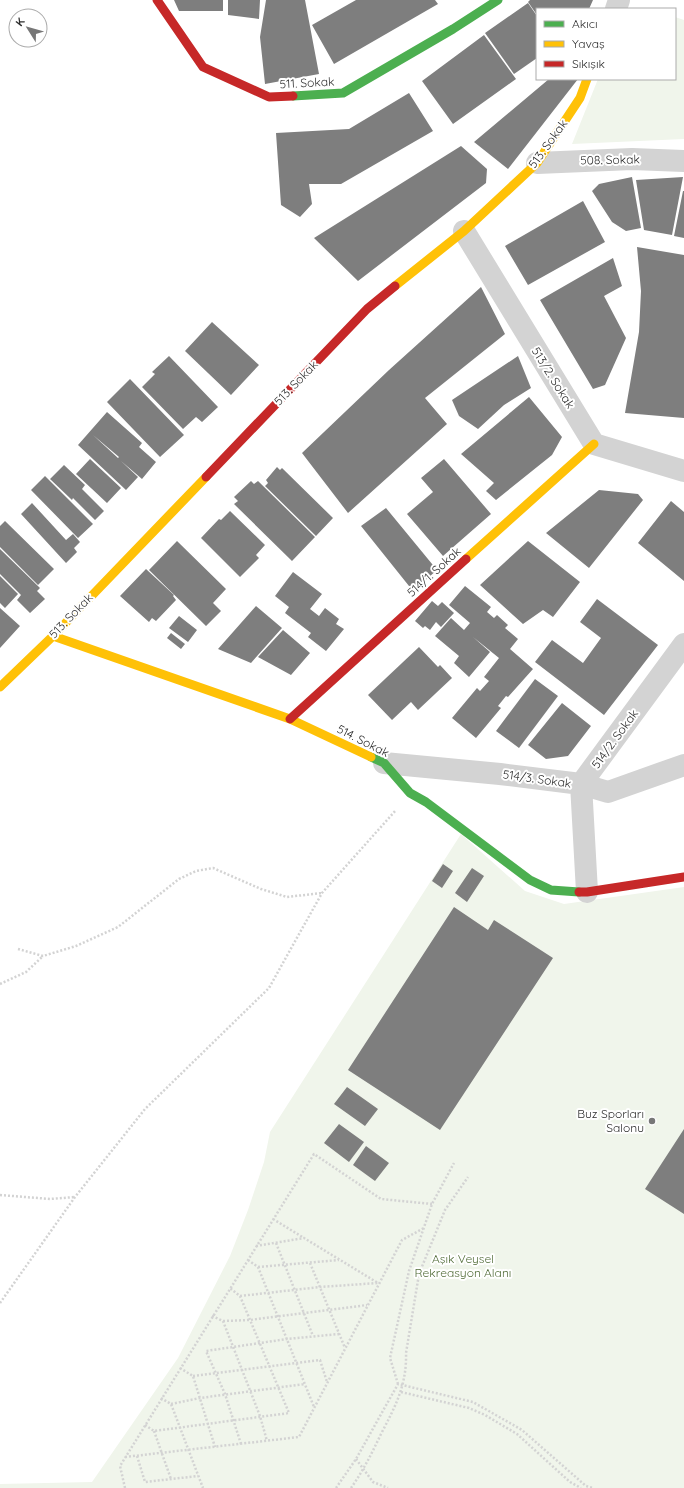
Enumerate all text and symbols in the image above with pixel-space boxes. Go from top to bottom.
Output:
north arrow [8,8,48,48]
legend [536,8,676,80]
text: K [12,15,28,29]
text: Akıcı [572,16,598,31]
text: Yavaş [572,36,605,51]
text: Sıkışık [572,56,605,71]
street label: 511. Sokak [279,74,335,91]
street label: 513. Sokak [525,116,570,171]
street label: 508. Sokak [580,151,640,168]
street label: 513/2. Sokak [529,344,578,411]
street label: 513. Sokak [271,357,321,408]
street label: 514/1. Sokak [404,544,464,600]
street label: 513. Sokak [46,590,96,641]
street label: 514/2. Sokak [588,706,641,771]
street label: 514. Sokak [335,721,392,760]
street label: 514/3. Sokak [502,766,572,791]
place label: Buz Sporları Salonu [577,1106,644,1135]
marker: Buz Sporları Salonu [647,1116,657,1126]
park label: Aşık Veysel Rekreasyon Alanı [415,1251,511,1280]

